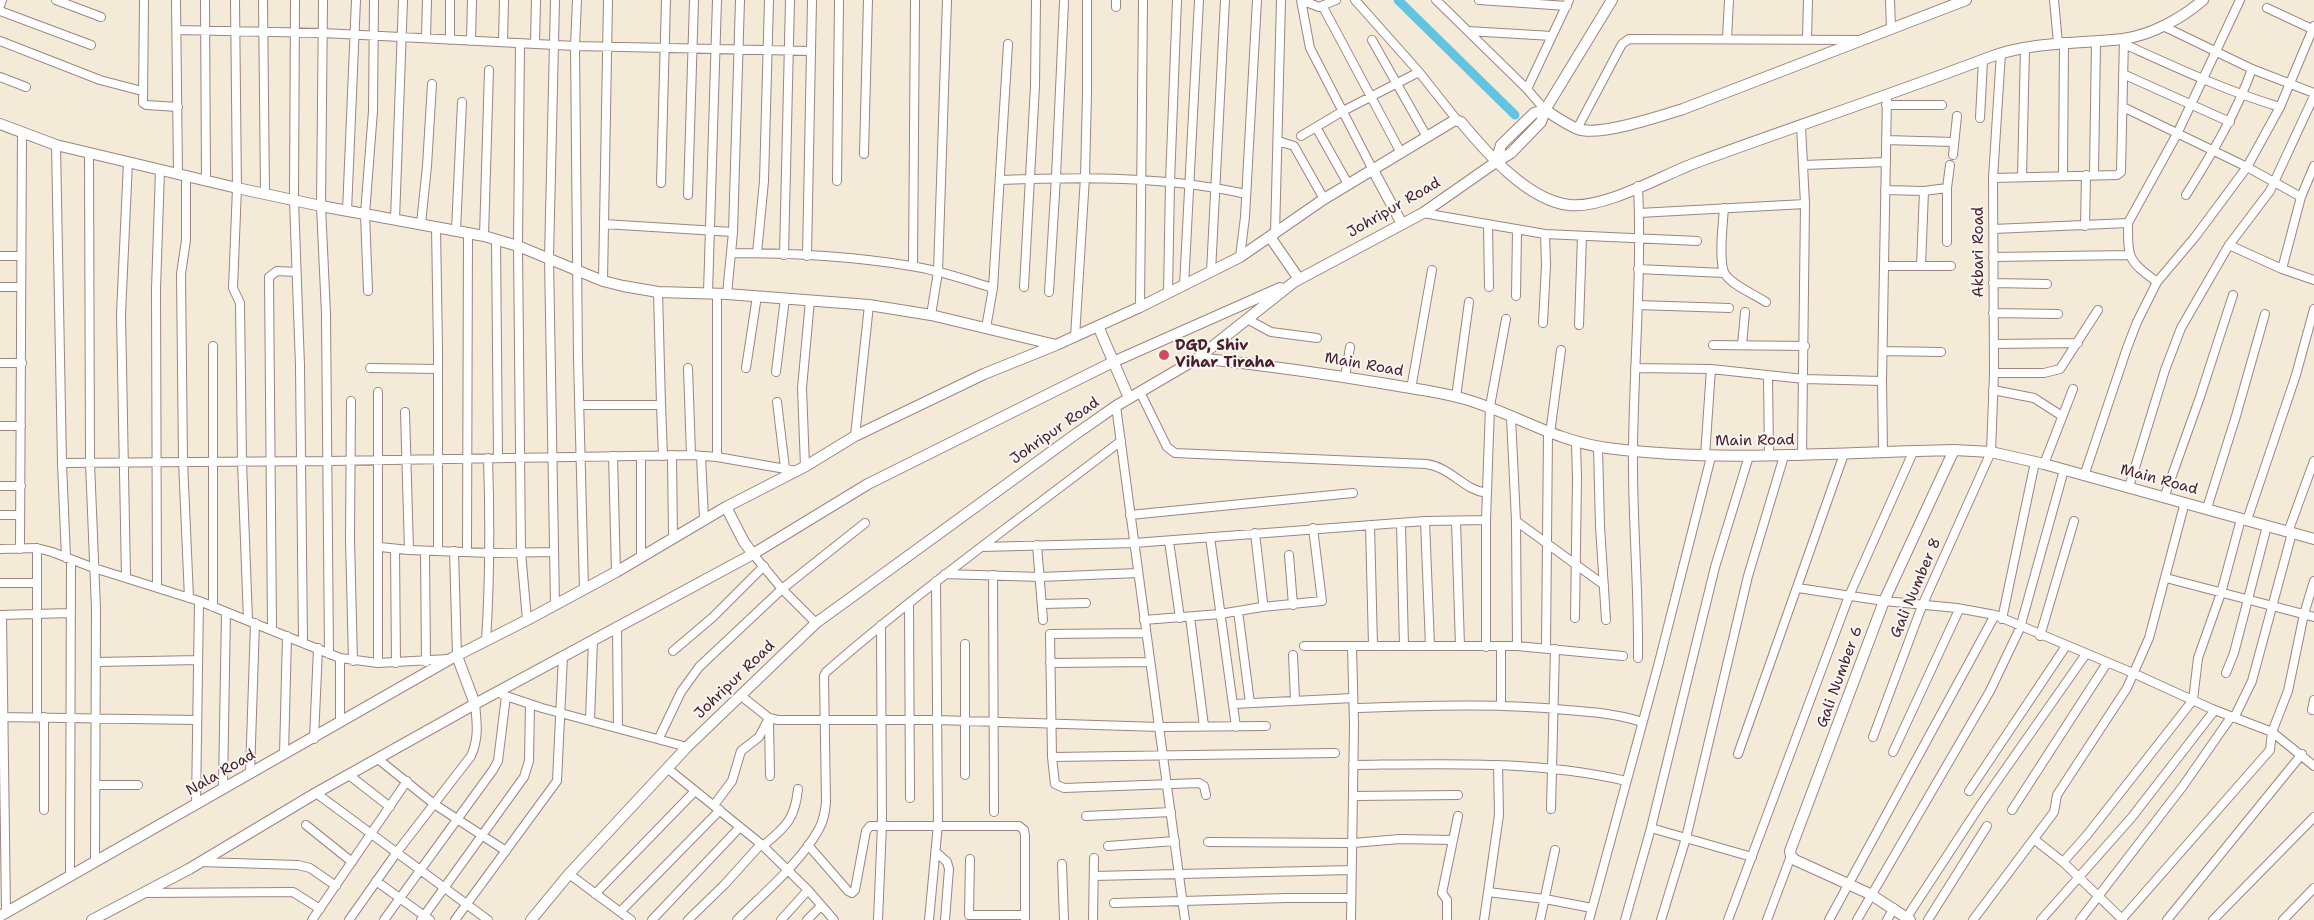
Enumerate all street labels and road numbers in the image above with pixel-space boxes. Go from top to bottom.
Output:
street label: Johripur Road [1344,174,1444,242]
street label: Akbari Road [1970,207,1988,297]
street label: Main Road [1323,349,1405,381]
street label: Johripur Road [1007,394,1103,468]
street label: Main Road [1715,431,1795,451]
street label: Main Road [2118,461,2200,499]
street label: Gali Number 8 [1887,535,1945,641]
street label: Gali Number 6 [1813,624,1867,730]
street label: Johripur Road [691,637,779,723]
street label: Nala Road [183,746,259,800]

